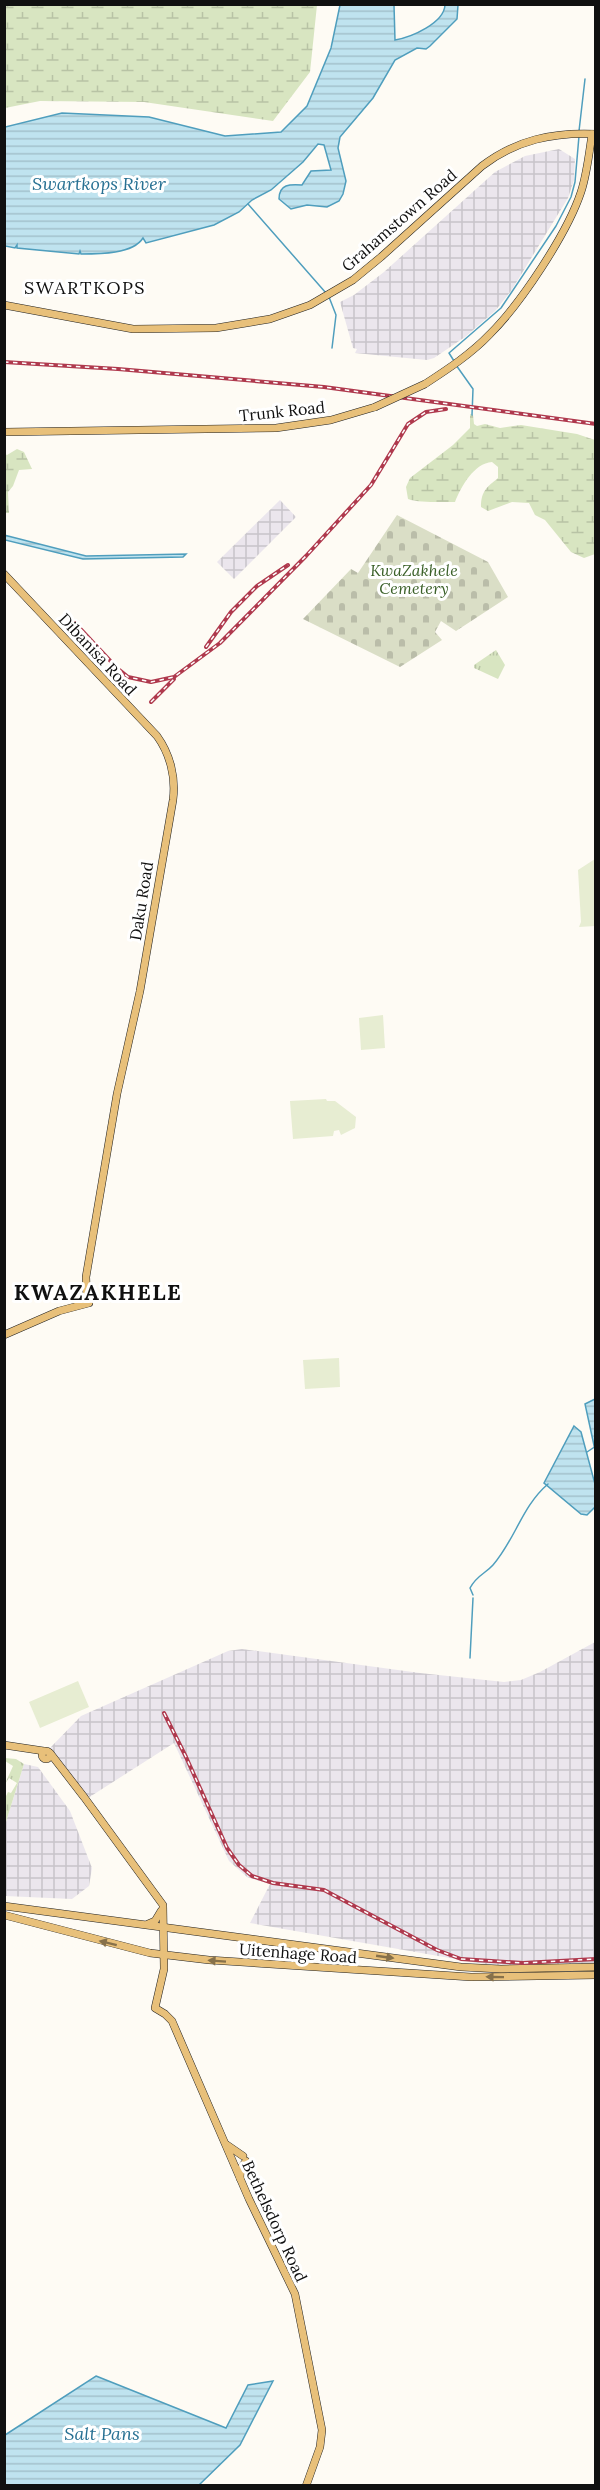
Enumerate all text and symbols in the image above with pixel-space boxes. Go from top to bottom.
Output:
street label: Grahamstown Road [337,164,461,275]
water label: Swartkops River [32,172,167,195]
district label: SWARTKOPS [24,276,146,299]
street label: Trunk Road [238,397,326,425]
park label: KwaZakhele Cemetery [370,560,458,598]
street label: Dibanisa Road [55,609,141,700]
street label: Daku Road [125,860,157,942]
district label: KWAZAKHELE [14,1278,182,1306]
one-way arrow [98,1937,117,1947]
street label: Uitenhage Road [238,1939,358,1967]
one-way arrow [376,1952,395,1961]
one-way arrow [207,1956,226,1966]
one-way arrow [486,1972,505,1982]
street label: Bethelsdorp Road [238,2157,312,2285]
water label: Salt Pans [64,2422,140,2445]

